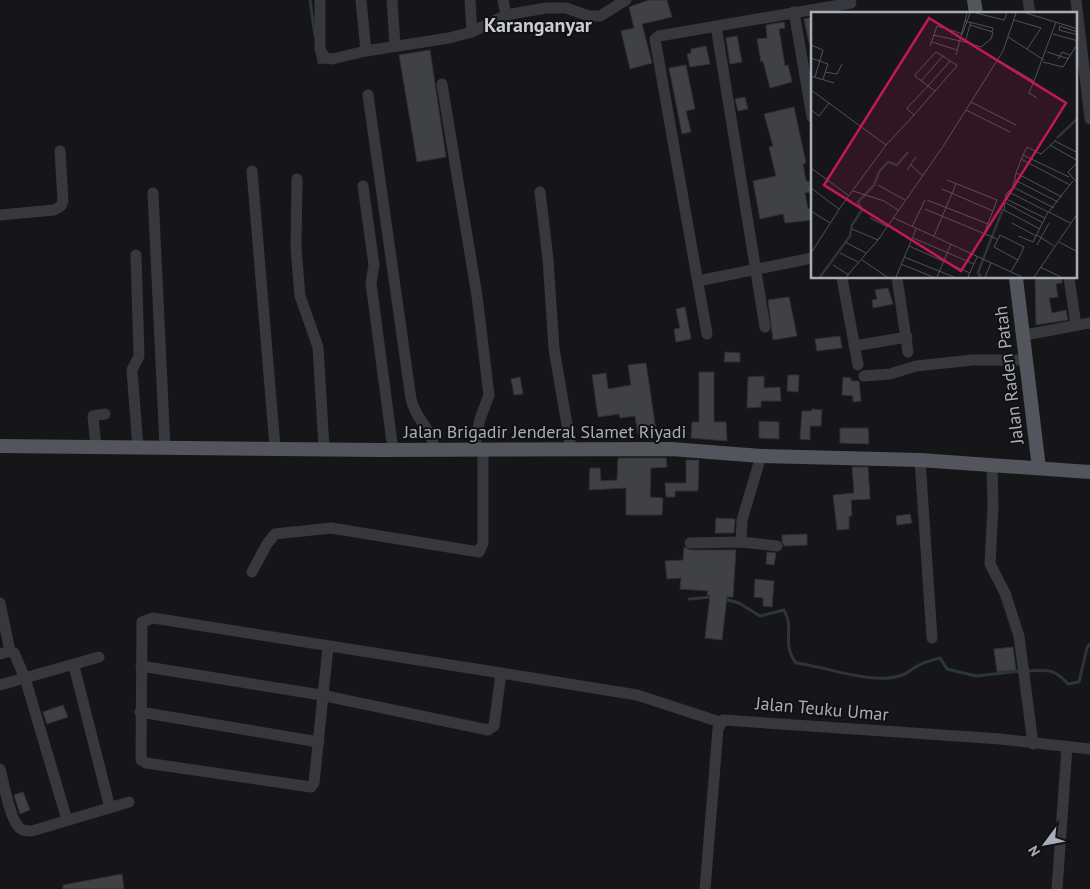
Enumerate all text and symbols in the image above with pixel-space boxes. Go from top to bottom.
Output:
district label: Karanganyar [484,12,592,38]
inset map [811,12,1078,279]
street label: Jalan Raden Patah [989,305,1029,447]
street label: Jalan Brigadir Jenderal Slamet Riyadi [403,420,686,443]
street label: Jalan Teuku Umar [754,691,890,726]
north arrow [1020,819,1070,869]
text: N [1024,842,1044,860]

